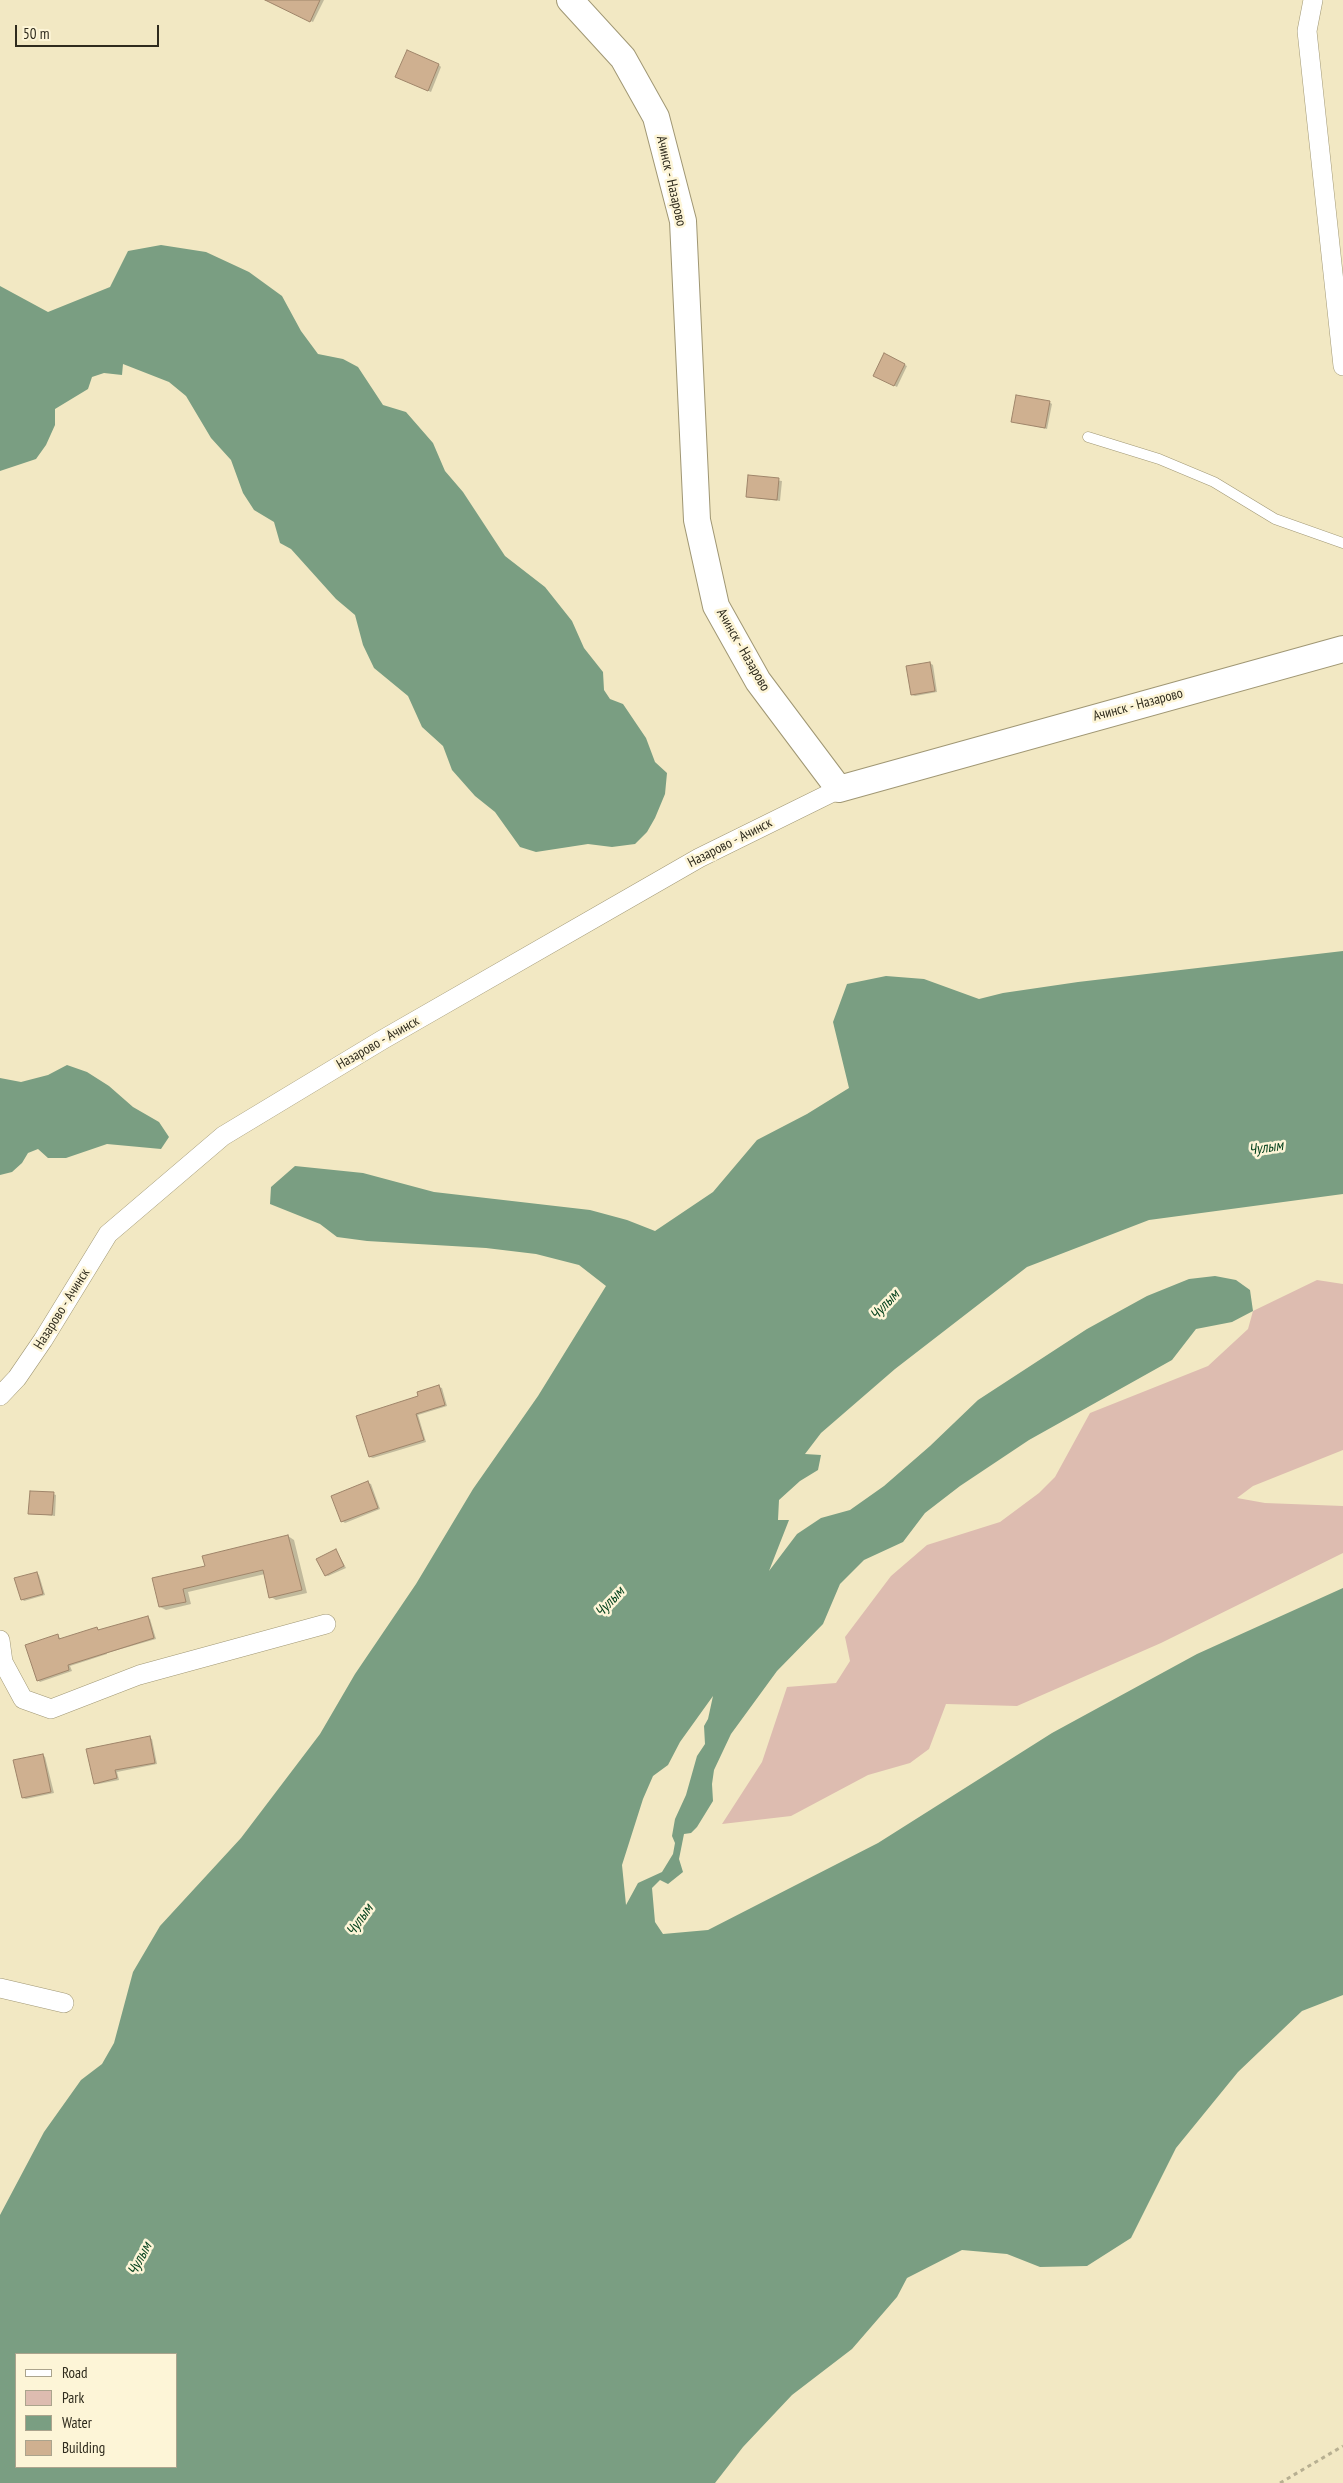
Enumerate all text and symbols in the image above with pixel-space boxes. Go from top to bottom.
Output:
scale bar [18,15,161,47]
text: 50 m [23,24,49,43]
street label: Ачинск - Назарово [652,134,690,228]
street label: Ачинск - Назарово [713,606,773,694]
street label: Ачинск - Назарово [1091,685,1185,725]
street label: Назарово - Ачинск [685,815,775,871]
street label: Назарово - Ачинск [334,1013,422,1073]
water label: Чулым [1248,1137,1284,1159]
street label: Назарово - Ачинск [30,1265,94,1353]
water label: Чулым [867,1286,903,1324]
water label: Чулым [592,1583,628,1621]
water label: Чулым [343,1901,377,1939]
water label: Чулым [124,2239,156,2279]
legend [15,2353,178,2468]
text: Road [62,2363,88,2382]
text: Park [62,2388,84,2407]
text: Water [62,2413,92,2432]
text: Building [62,2438,105,2457]

